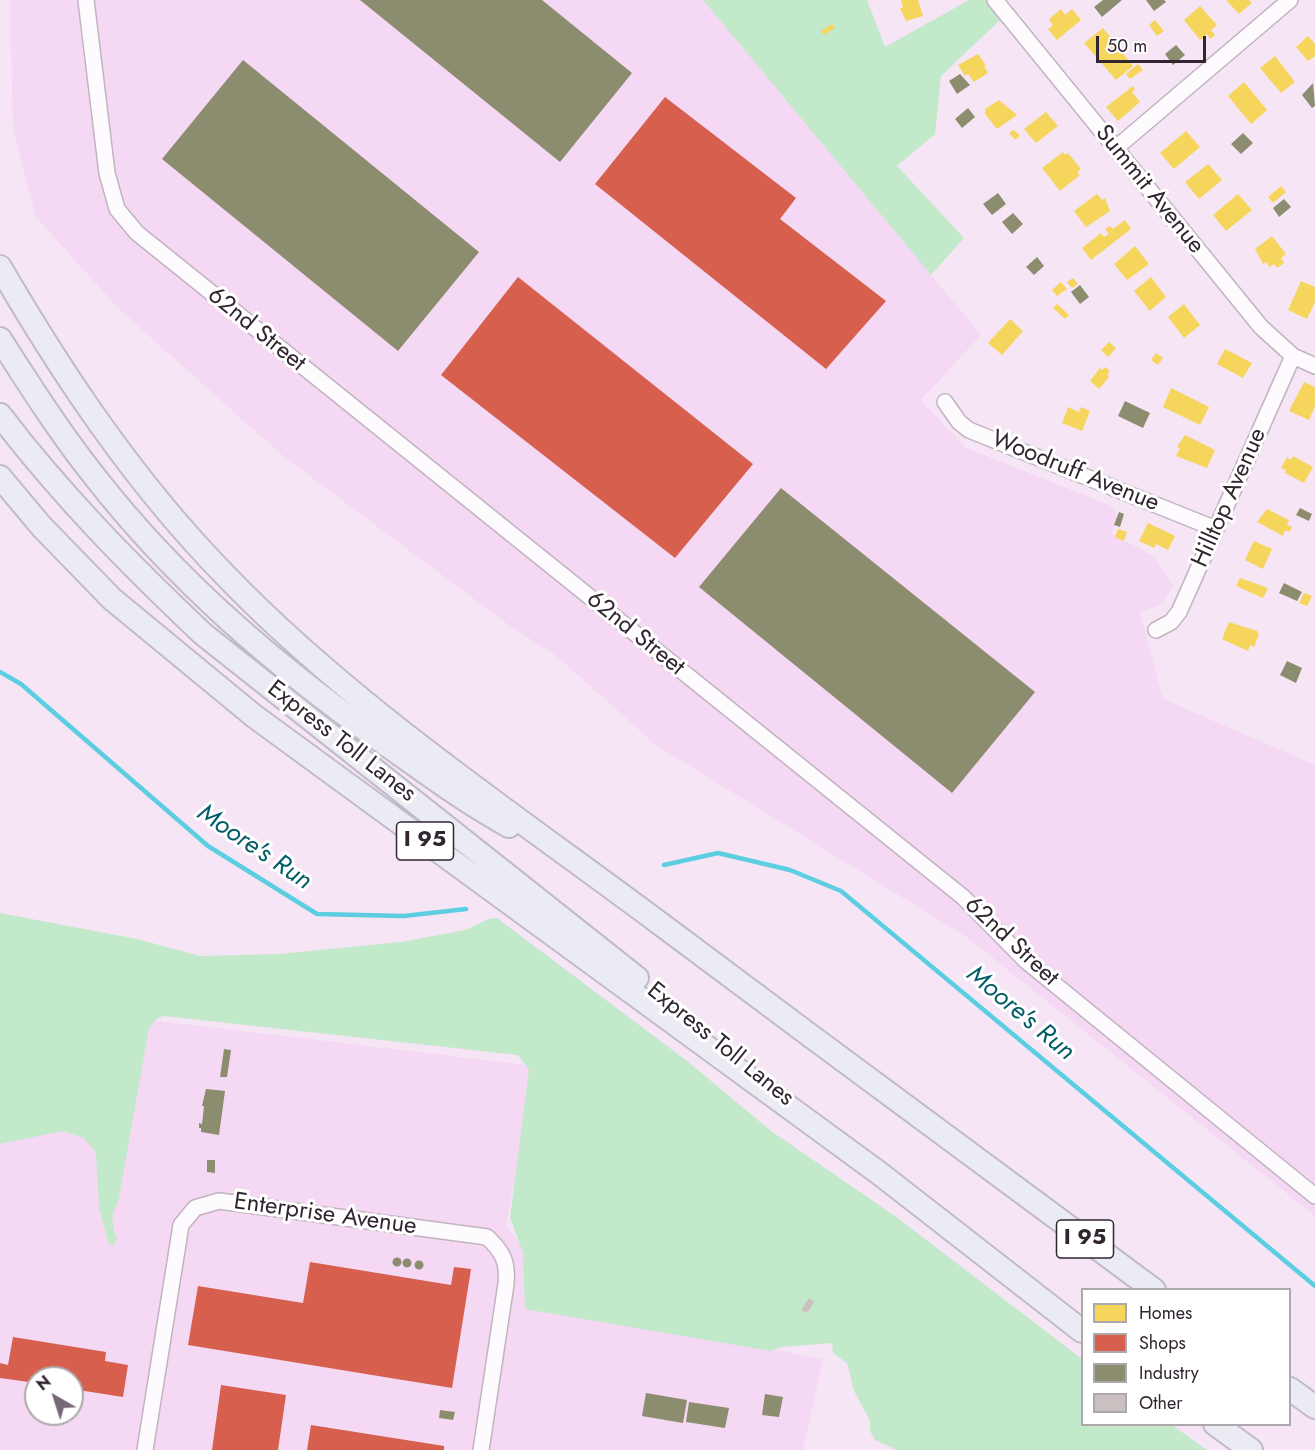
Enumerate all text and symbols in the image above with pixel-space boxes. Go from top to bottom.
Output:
scale bar [1099,24,1208,62]
text: 50 m [1107,33,1147,59]
street label: Summit Avenue [1088,120,1210,260]
street label: 62nd Street [201,282,311,378]
street label: Hilltop Avenue [1187,424,1273,572]
street label: Woodruff Avenue [987,425,1163,519]
street label: 62nd Street [580,586,690,682]
street label: Express Toll Lanes [261,675,421,809]
water label: Moore's Run [191,798,317,898]
road number: I 95 [396,822,454,860]
street label: 62nd Street [958,891,1064,993]
water label: Moore's Run [960,960,1080,1068]
street label: Express Toll Lanes [641,977,799,1113]
street label: Enterprise Avenue [232,1188,418,1242]
road number: I 95 [1056,1220,1114,1258]
legend [1081,1288,1291,1426]
text: Homes [1139,1300,1192,1326]
text: Shops [1139,1330,1186,1356]
text: Industry [1139,1360,1199,1386]
north arrow [24,1366,84,1426]
text: N [31,1370,56,1396]
text: Other [1139,1390,1182,1416]

